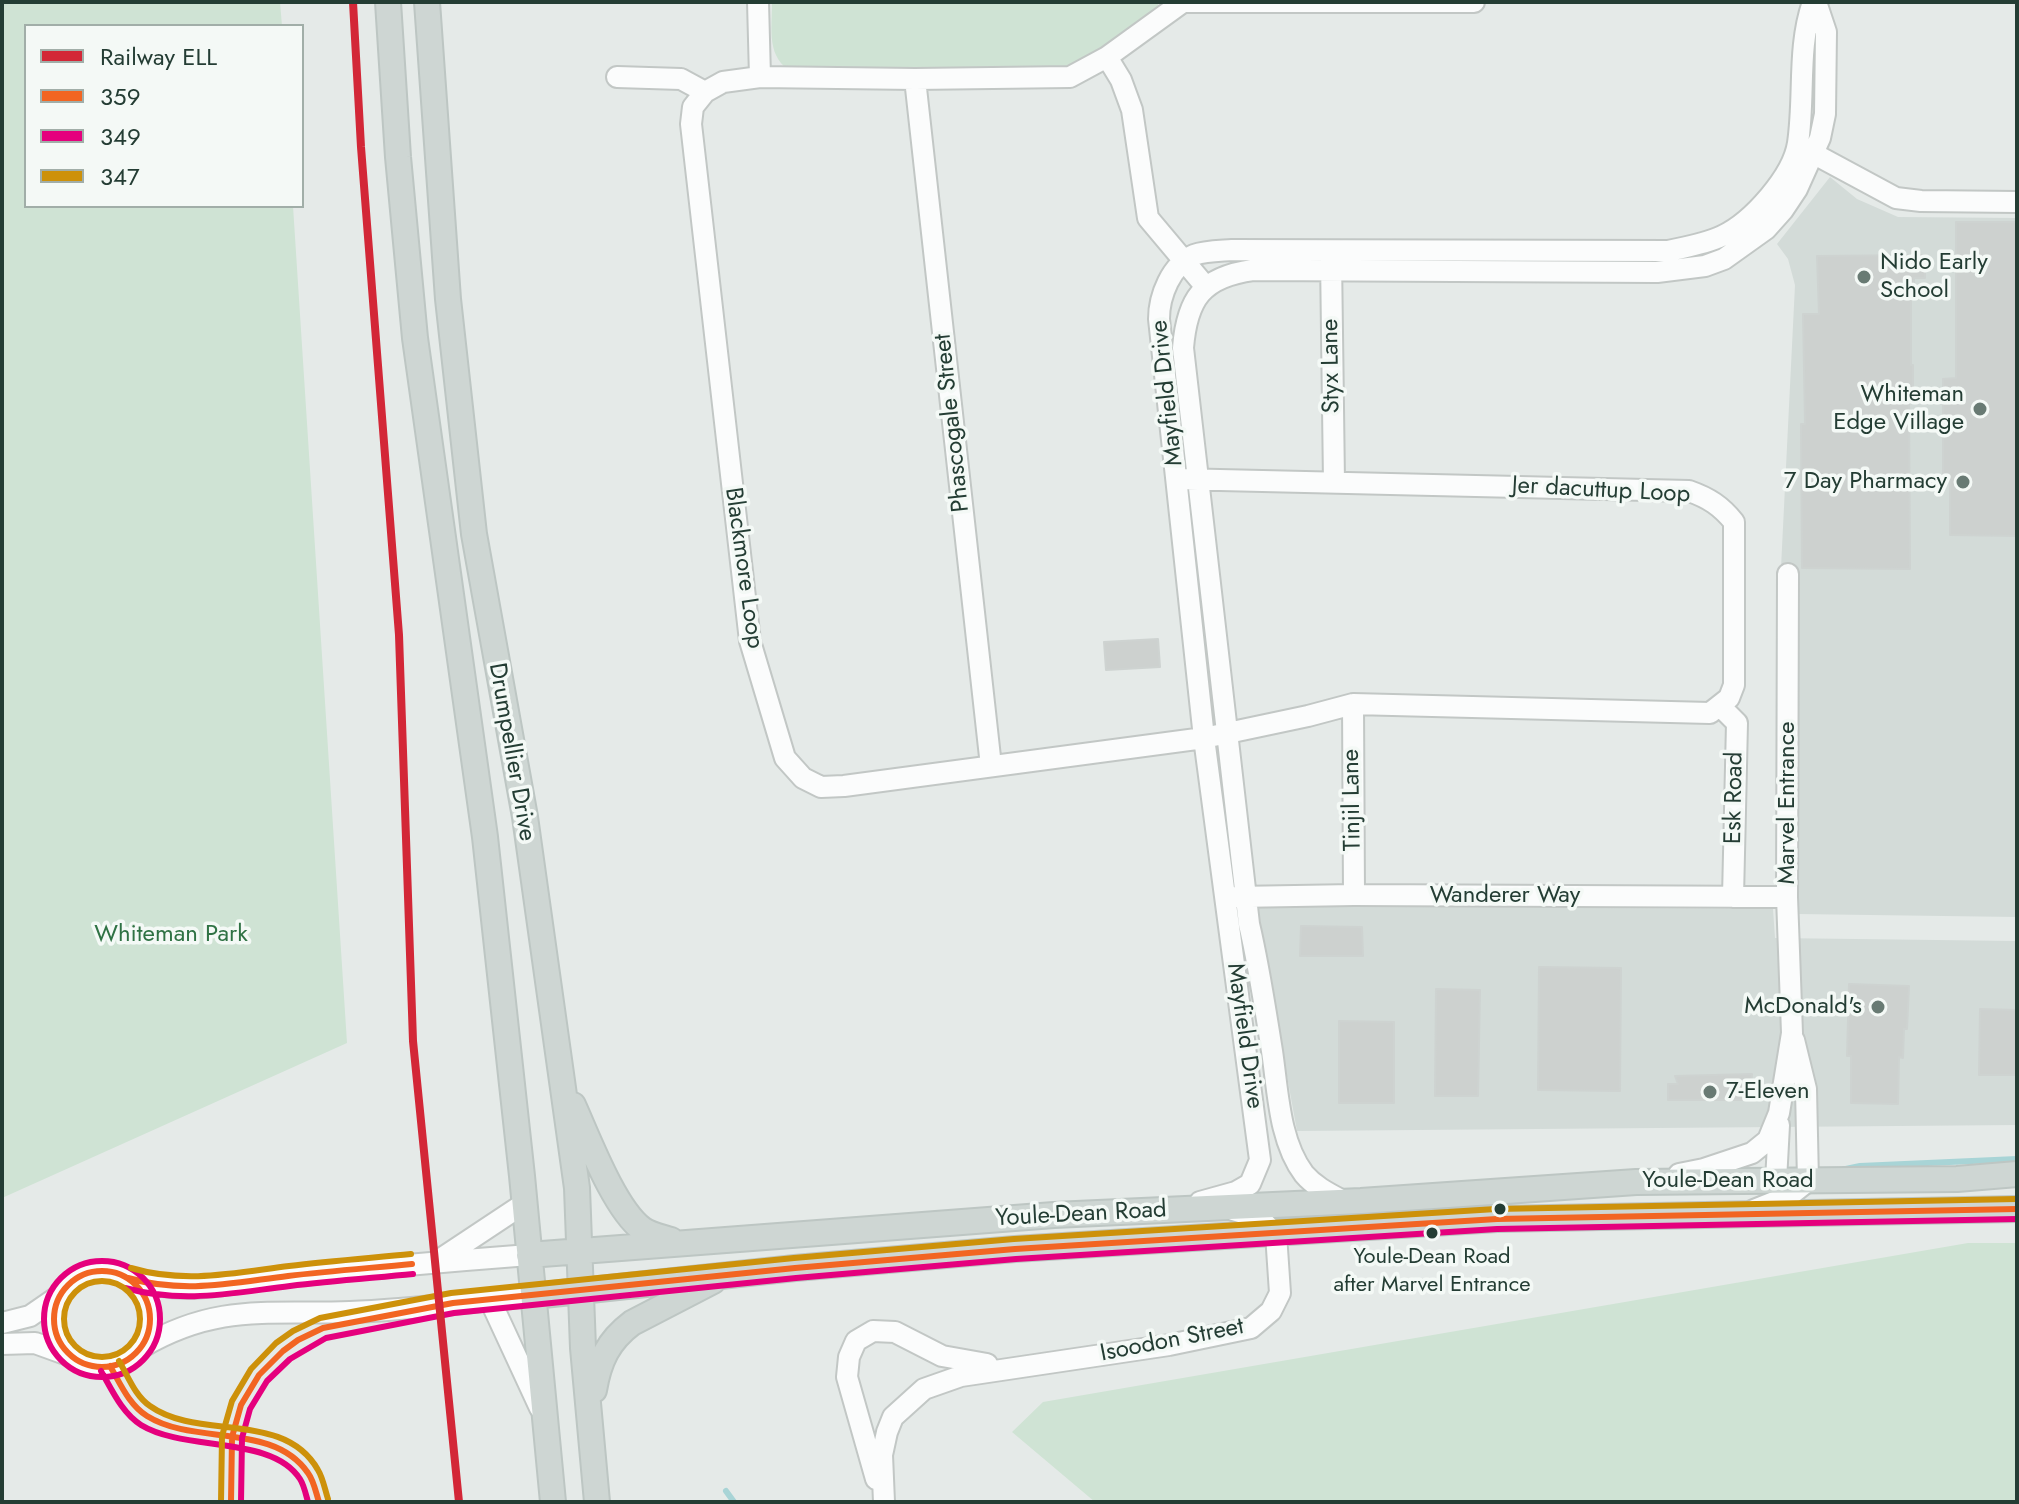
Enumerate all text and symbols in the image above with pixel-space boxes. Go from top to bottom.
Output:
legend [24,24,304,208]
text: Railway ELL [100,39,217,74]
text: 359 [100,79,140,114]
text: 349 [100,119,141,154]
text: 347 [100,159,140,194]
place label: Nido Early School [1880,249,1988,305]
marker: Nido Early School [1855,268,1873,286]
street label: Styx Lane [1317,318,1347,414]
street label: Mayfield Drive [1146,319,1190,467]
street label: Phascogale Street [929,332,977,514]
place label: Whiteman Edge Village [1833,381,1964,437]
marker: Whiteman Edge Village [1971,400,1989,418]
place label: 7 Day Pharmacy [1784,468,1947,496]
street label: Jer dacuttup Loop [1511,472,1691,510]
marker: 7 Day Pharmacy [1954,473,1972,491]
street label: Blackmore Loop [717,486,769,650]
street label: Drumpellier Drive [481,661,541,843]
street label: Marvel Entrance [1774,722,1802,884]
street label: Tinjil Lane [1338,749,1368,851]
street label: Esk Road [1720,752,1750,844]
street label: Wanderer Way [1430,882,1580,910]
park label: Whiteman Park [94,921,248,949]
street label: Mayfield Drive [1220,961,1268,1111]
place label: McDonald's [1744,993,1862,1021]
marker: McDonald's [1869,998,1887,1016]
place label: 7-Eleven [1726,1078,1810,1106]
marker: 7-Eleven [1701,1083,1719,1101]
street label: Youle-Dean Road [1642,1167,1814,1195]
street label: Youle-Dean Road [995,1196,1167,1234]
unlabelled marker [1492,1201,1508,1217]
marker: Youle-Dean Road after Marvel Entrance [1424,1225,1440,1241]
place label: Youle-Dean Road after Marvel Entrance [1333,1245,1531,1296]
street label: Isoodon Street [1098,1313,1246,1369]

